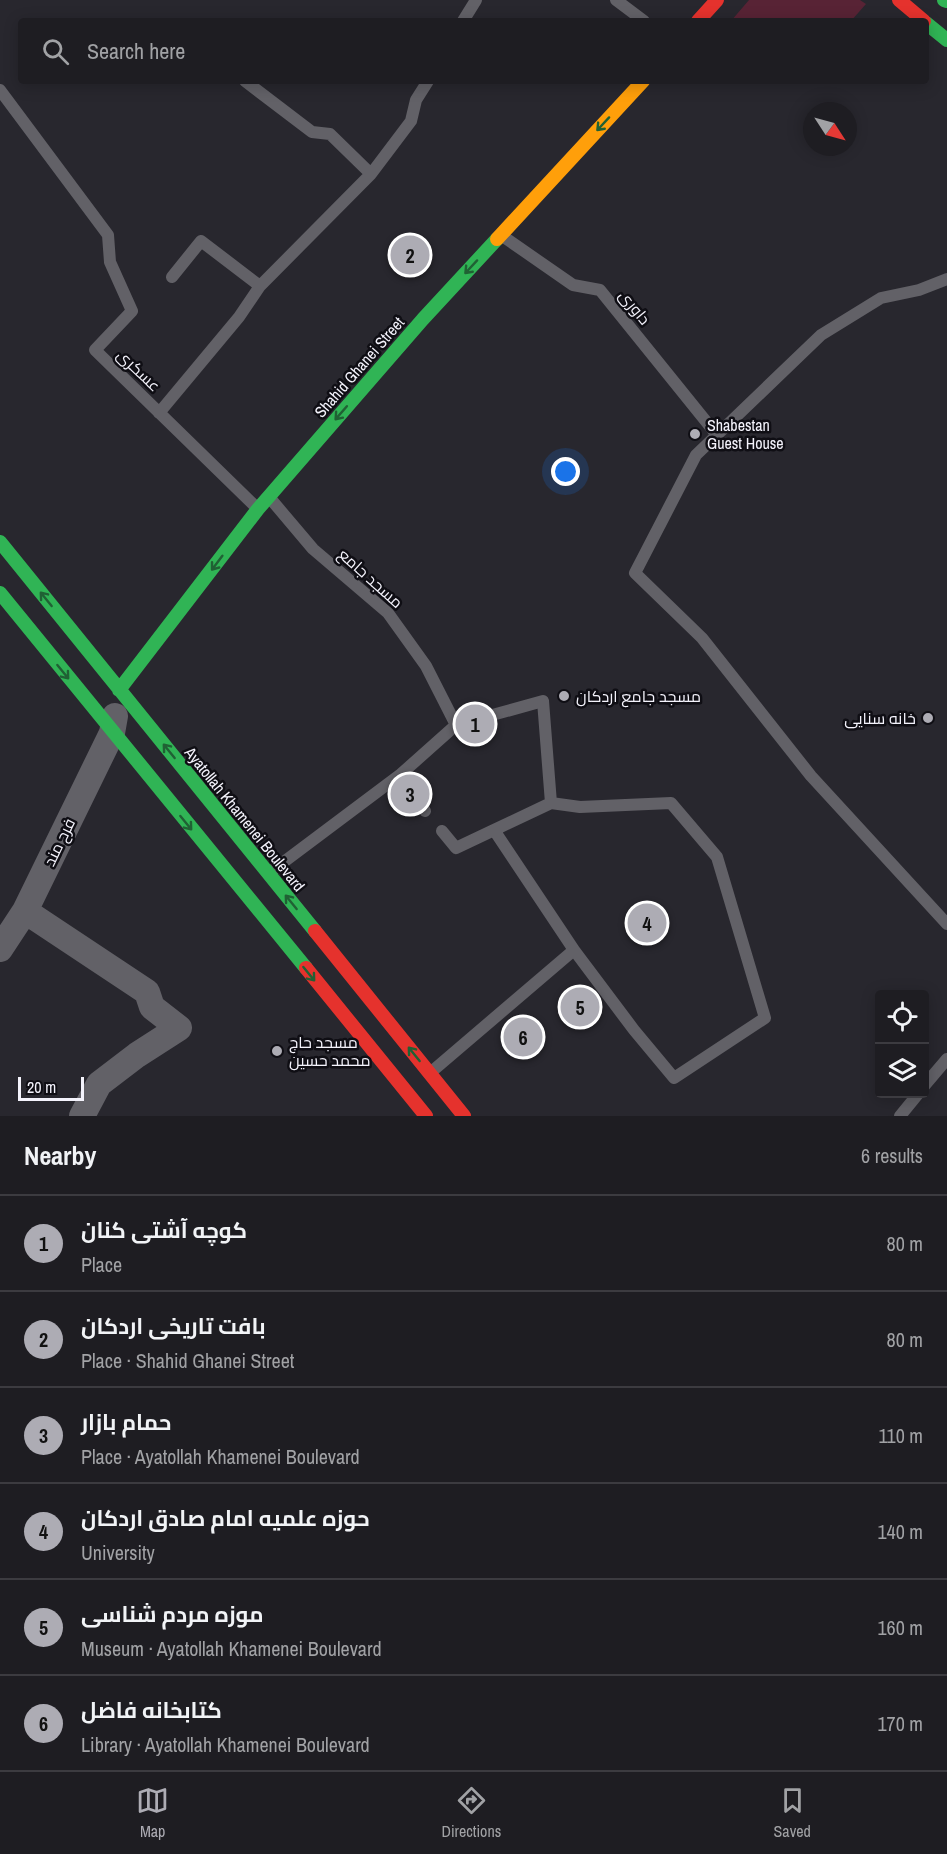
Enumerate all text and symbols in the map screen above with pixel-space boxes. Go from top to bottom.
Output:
search box [18,18,929,84]
icon: search [39,35,72,68]
text: Search here [87,36,185,66]
north arrow [803,102,857,156]
one-way arrow [596,116,610,131]
pin: 2 [390,232,430,278]
one-way arrow [464,259,478,274]
street label: داوری [614,285,656,329]
street label: Shahid Ghanei Street [309,312,409,422]
street label: عسکری [112,344,166,396]
one-way arrow [334,405,348,420]
place label: Shabestan Guest House [707,414,784,454]
marker: Shabestan Guest House [688,427,702,441]
your location [551,457,580,486]
street label: مسجد جامع [333,543,408,614]
one-way arrow [210,554,223,570]
one-way arrow [39,592,53,607]
one-way arrow [56,663,69,679]
place label: مسجد جامع اردکان [576,685,701,708]
marker: مسجد جامع اردکان [557,689,571,703]
pin: 1 [456,702,494,746]
place label: خانه سنایی [844,707,916,729]
marker: خانه سنایی [921,711,935,725]
street label: Ayatollah Khamenei Boulevard [179,741,310,896]
one-way arrow [162,743,175,759]
pin: 3 [390,772,430,816]
street label: فرح مند [38,814,81,870]
one-way arrow [179,815,192,831]
one-way arrow [285,895,298,911]
pin: 4 [628,900,666,946]
one-way arrow [303,966,316,982]
pin: 5 [560,984,600,1030]
map controls [875,990,929,1098]
button: locate [875,990,929,1044]
pin: 6 [504,1014,542,1060]
place label: مسجد حاج محمد حسین [289,1031,370,1071]
marker: مسجد حاج محمد حسین [270,1044,284,1058]
button: layers [875,1044,929,1098]
one-way arrow [407,1046,420,1062]
scale bar [18,1074,84,1102]
text: 20 m [27,1076,56,1098]
text: Nearby [24,1138,96,1173]
text: 6 results [861,1142,923,1169]
text: کوچه آشتی کنان [81,1215,247,1245]
text: 1 [39,1230,48,1257]
text: 80 m [887,1230,923,1257]
text: Place [81,1251,122,1278]
text: بافت تاریخی اردکان [81,1311,266,1341]
text: 2 [39,1326,48,1353]
text: 80 m [887,1326,923,1353]
text: Place · Shahid Ghanei Street [81,1347,294,1374]
text: حمام بازار [81,1407,172,1437]
text: 3 [39,1422,48,1449]
text: 110 m [879,1422,923,1449]
text: Place · Ayatollah Khamenei Boulevard [81,1443,360,1470]
text: حوزه علمیه امام صادق اردکان [81,1503,370,1533]
text: 4 [39,1518,48,1545]
text: 140 m [877,1518,923,1545]
text: University [81,1539,155,1566]
text: موزه مردم شناسی [81,1599,264,1629]
text: 5 [39,1614,48,1641]
text: 160 m [877,1614,923,1641]
text: Museum · Ayatollah Khamenei Boulevard [81,1635,382,1662]
text: کتابخانه فاضل [81,1695,222,1725]
text: 6 [39,1710,48,1737]
text: 170 m [877,1710,923,1737]
text: Library · Ayatollah Khamenei Boulevard [81,1731,370,1758]
tab: Map [136,1784,169,1842]
tab: Directions [441,1784,501,1842]
tab: Saved [774,1784,811,1842]

